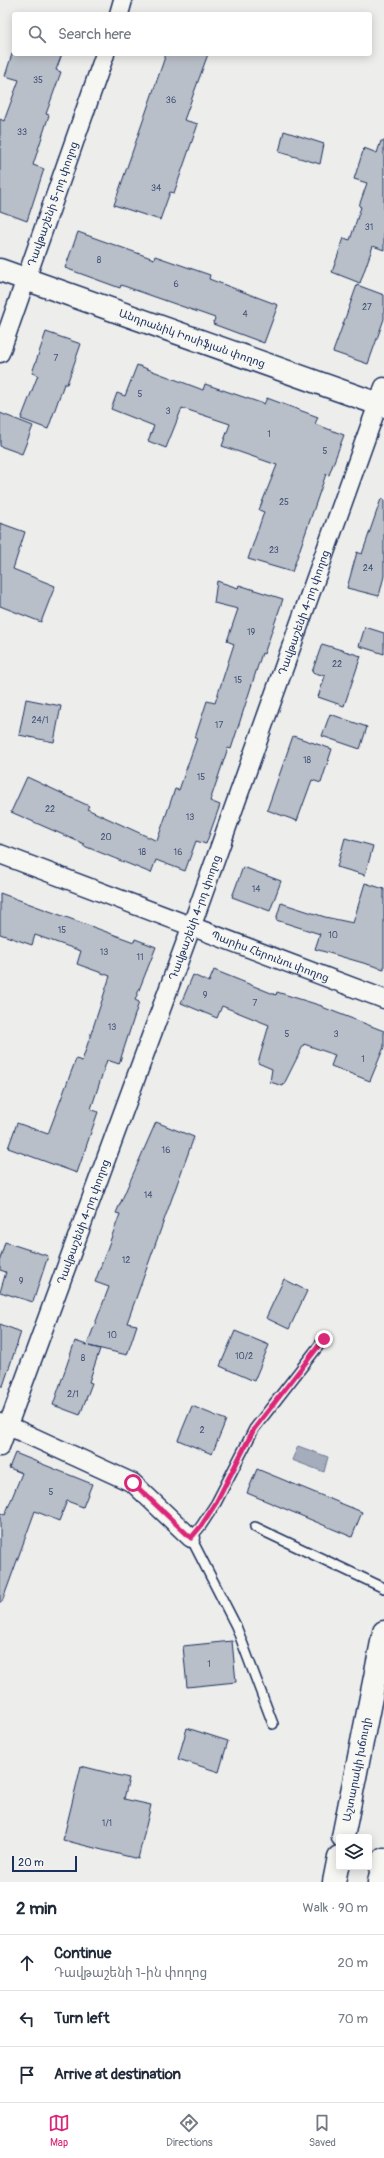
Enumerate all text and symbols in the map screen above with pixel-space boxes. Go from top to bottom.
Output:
search box [12,12,372,56]
icon: search [26,23,48,45]
text: Search here [58,25,131,44]
house number: 35 [33,75,43,86]
house number: 36 [166,95,176,106]
house number: 33 [17,127,27,138]
street label: Դավթաշենի 5-րդ փողոց [24,139,80,268]
house number: 34 [151,183,162,194]
house number: 31 [365,222,373,233]
house number: 8 [97,255,102,266]
house number: 6 [173,279,179,290]
house number: 27 [362,302,372,313]
street label: Անդրանիկ Իոսիֆյան փողոց [117,306,267,370]
house number: 4 [242,309,248,320]
house number: 7 [54,353,59,364]
house number: 5 [138,389,143,400]
house number: 3 [165,406,171,417]
house number: 1 [267,429,271,440]
house number: 5 [323,446,328,457]
house number: 25 [279,497,289,508]
house number: 23 [269,545,279,556]
street label: Դավթաշենի 4-րդ փողոց [275,548,332,677]
house number: 24 [363,563,374,574]
house number: 19 [247,627,255,638]
house number: 22 [332,659,342,670]
house number: 15 [234,675,242,686]
house number: 24/1 [31,715,49,726]
house number: 17 [215,720,223,731]
house number: 18 [303,755,311,766]
house number: 15 [197,772,205,783]
house number: 22 [45,804,55,815]
house number: 13 [186,812,194,823]
house number: 20 [100,832,112,843]
house number: 18 [138,847,146,858]
house number: 16 [174,847,182,858]
street label: Դավթաշենի 4-րդ փողոց [166,853,223,982]
house number: 14 [252,884,261,895]
house number: 15 [58,925,66,936]
street label: Պարիս Հերունու փողոց [209,928,331,984]
house number: 10 [328,930,338,941]
house number: 13 [100,947,108,958]
house number: 11 [136,952,144,963]
house number: 9 [203,990,208,1001]
house number: 7 [253,998,258,1009]
house number: 13 [108,1022,116,1033]
house number: 5 [285,1029,290,1040]
house number: 3 [333,1029,339,1040]
house number: 1 [361,1054,365,1065]
house number: 16 [162,1145,170,1156]
street label: Դավթաշենի 4-րդ փողոց [54,1157,112,1286]
house number: 14 [144,1190,153,1201]
house number: 12 [122,1255,130,1266]
house number: 9 [19,1276,24,1287]
house number: 10 [107,1330,117,1341]
route end [315,1330,333,1348]
house number: 10/2 [235,1351,253,1362]
house number: 8 [81,1353,86,1364]
house number: 2/1 [67,1389,79,1400]
house number: 2 [199,1425,205,1436]
route start [124,1474,142,1492]
house number: 5 [49,1487,54,1498]
house number: 1 [207,1659,211,1670]
street label: Աշտարակի խճուղի [340,1716,373,1823]
house number: 1/1 [102,1818,112,1829]
map controls [336,1834,372,1870]
button: layers [336,1834,372,1870]
scale bar [12,1854,77,1873]
text: 20 m [18,1856,44,1869]
text: 2 min [16,1898,57,1919]
text: Walk · 90 m [303,1900,368,1916]
text: Continue [54,1944,112,1963]
icon: ahead [16,1952,38,1974]
text: 20 m [337,1955,368,1971]
text: Դավթաշենի 1-ին փողոց [54,1965,207,1981]
icon: left [16,2008,38,2030]
text: Turn left [54,2009,110,2028]
text: 70 m [338,2011,368,2027]
icon: arrive [16,2064,38,2086]
text: Arrive at destination [54,2065,181,2084]
tab: Map [48,2112,70,2149]
tab: Directions [166,2112,213,2149]
tab: Saved [309,2112,336,2149]

